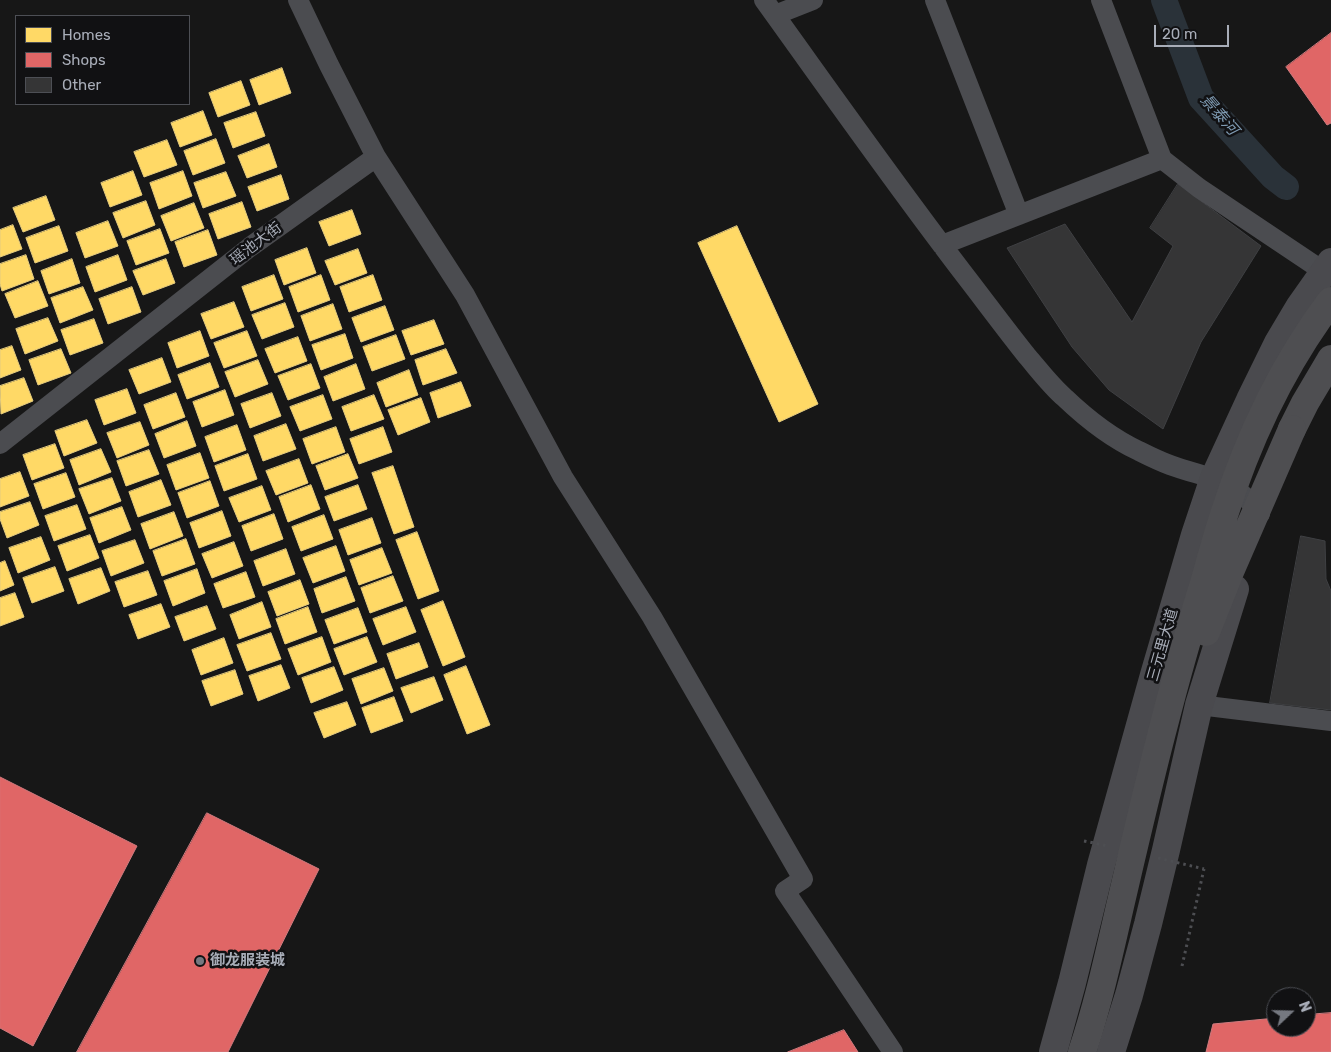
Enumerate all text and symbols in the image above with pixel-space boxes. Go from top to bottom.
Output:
legend [15,15,190,105]
scale bar [1156,15,1231,47]
text: 20 m [1162,25,1197,43]
text: Homes [62,26,111,44]
text: Shops [62,51,106,69]
text: Other [62,76,101,94]
water label: 景泰河 [1196,91,1242,139]
street label: 瑶池大街 [227,219,285,269]
street label: 三元里大道 [1144,606,1182,684]
place label: 御龙服装城 [210,952,285,970]
marker: 御龙服装城 [194,955,206,967]
north arrow [1266,987,1316,1037]
text: N [1295,999,1314,1015]

